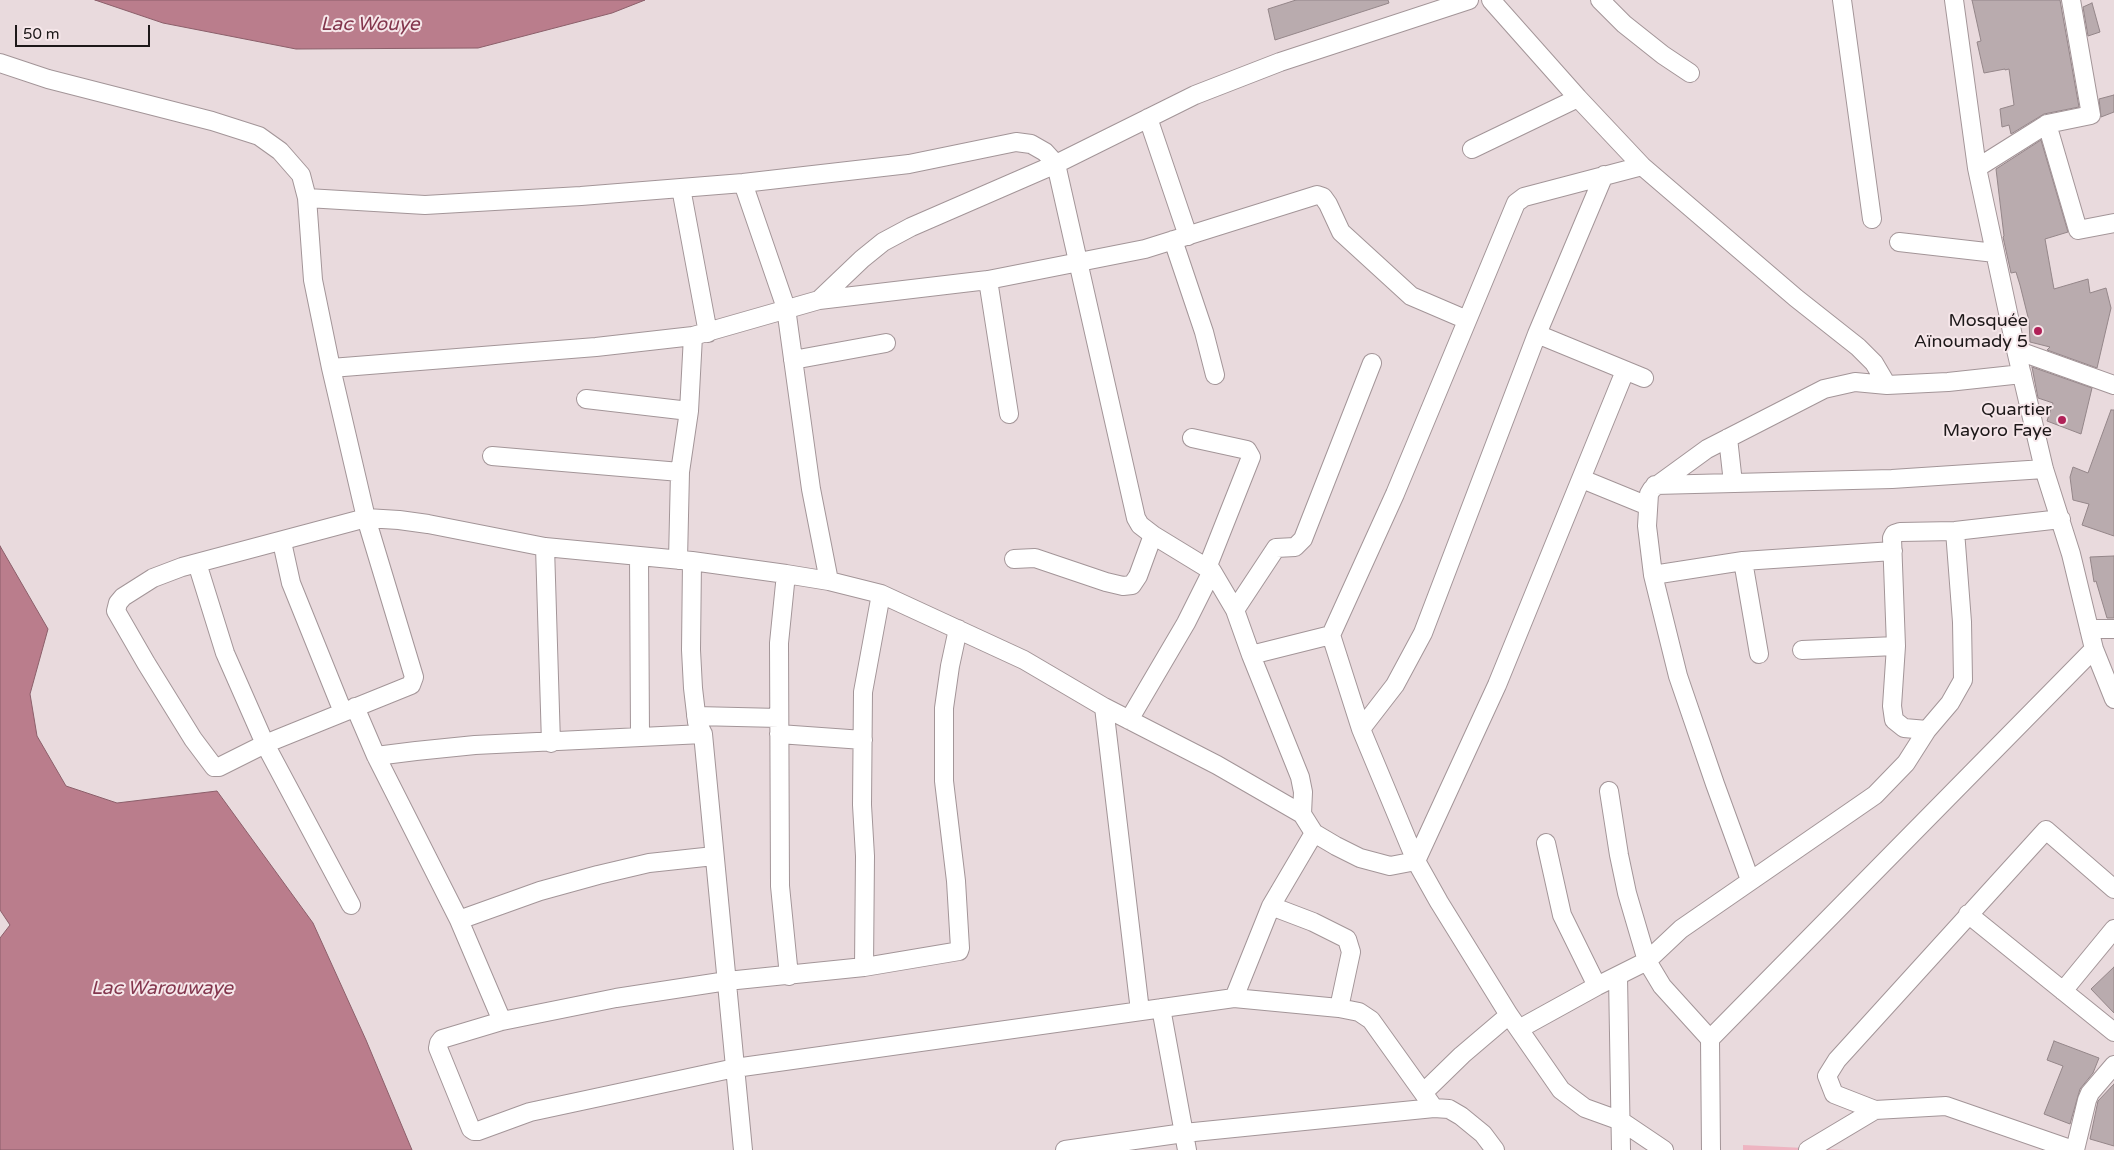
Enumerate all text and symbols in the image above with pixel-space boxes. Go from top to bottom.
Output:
water label: Lac Wouye [321,14,419,36]
scale bar [18,15,152,47]
text: 50 m [23,25,60,43]
place label: Mosquée Aïnoumady 5 [1914,310,2028,352]
marker: Mosquée Aïnoumady 5 [2032,325,2044,337]
place label: Quartier Mayoro Faye [1943,399,2052,442]
marker: Quartier Mayoro Faye [2056,414,2068,426]
water label: Lac Warouwaye [91,978,233,1000]

